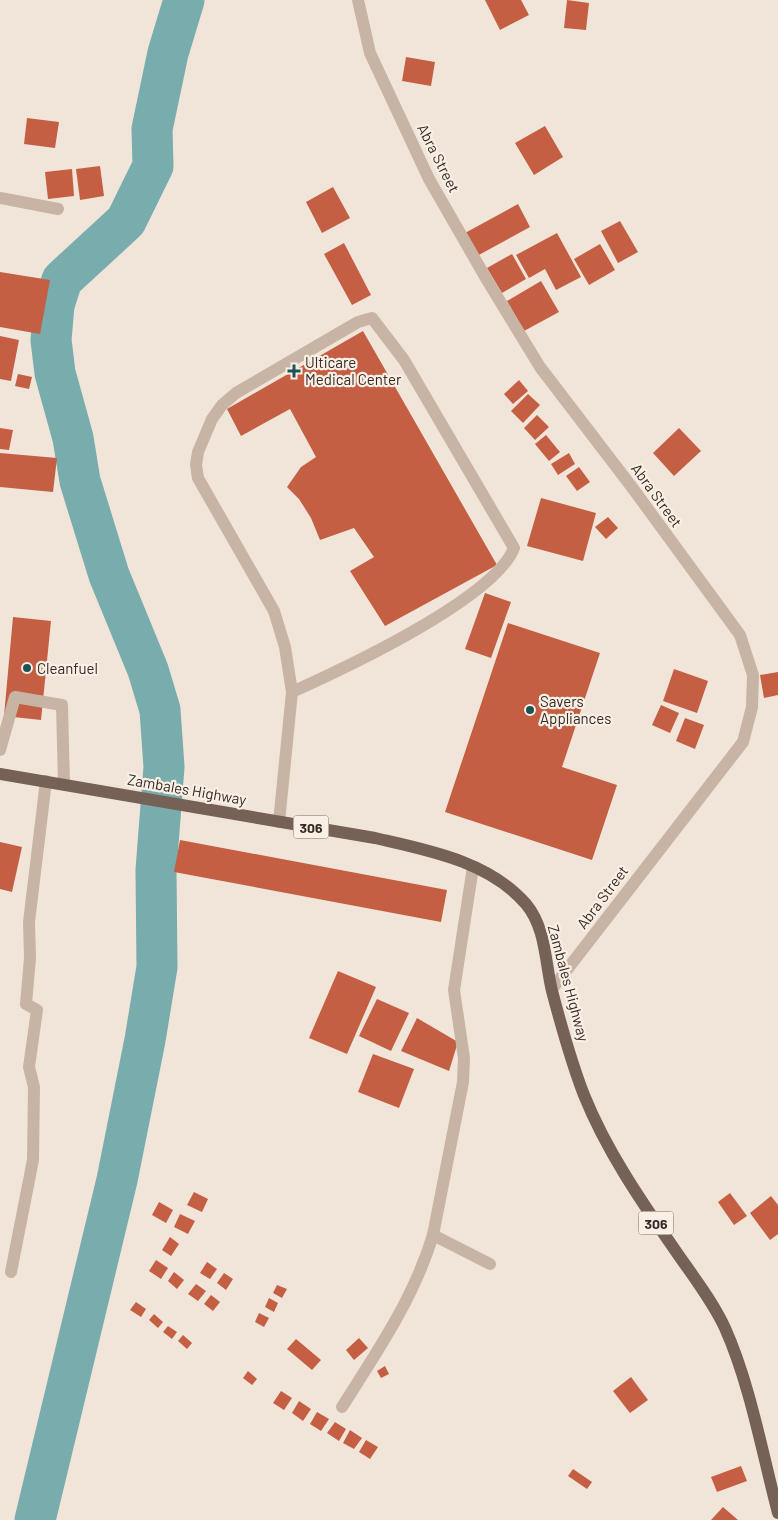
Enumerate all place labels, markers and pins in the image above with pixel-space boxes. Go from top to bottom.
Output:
place label: Ulticare Medical Center [305,353,402,388]
marker: Ulticare Medical Center [287,364,301,378]
place label: Cleanfuel [37,659,98,677]
marker: Cleanfuel [21,662,33,674]
place label: Savers Appliances [540,692,611,727]
marker: Savers Appliances [524,704,536,716]

